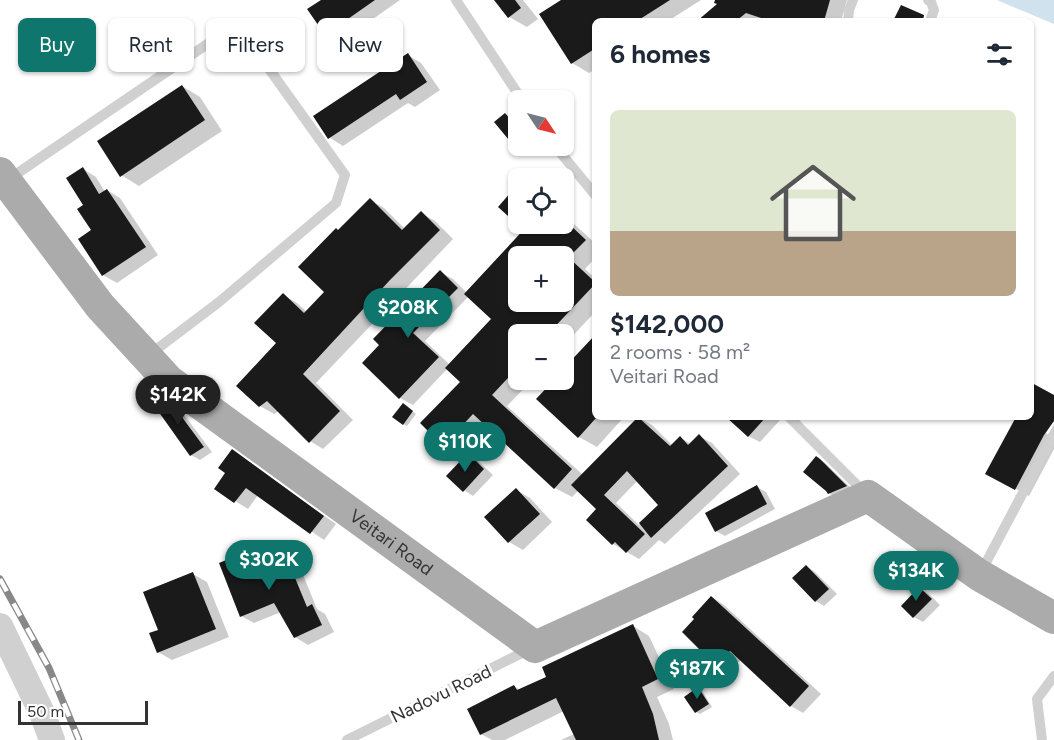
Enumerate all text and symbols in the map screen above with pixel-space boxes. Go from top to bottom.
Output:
chip: Buy [18,18,96,72]
chip: Rent [108,18,194,72]
chip: Filters [206,18,305,72]
chip: New [317,18,403,72]
text: 6 homes [610,38,710,70]
icon: filters [983,38,1016,71]
north arrow [508,90,574,156]
map controls [508,90,574,390]
icon: home [759,149,867,257]
button: locate [508,168,574,234]
button: + [508,246,574,312]
pin: $208K [366,288,450,339]
text: $208K [377,295,439,319]
text: $142,000 [610,308,724,340]
button: − [508,324,574,390]
text: 2 rooms · 58 m² [610,340,750,364]
text: Veitari Road [610,364,719,388]
pin: $142K [136,375,220,426]
text: $142K [149,382,207,406]
pin: $110K [423,422,507,473]
text: $110K [438,429,492,453]
street label: Veitari Road [345,505,437,580]
pin: $302K [227,540,311,591]
text: $302K [239,547,299,571]
pin: $134K [874,551,958,602]
text: $134K [888,558,944,582]
pin: $187K [655,649,739,700]
text: $187K [669,656,725,680]
street label: Nadovu Road [387,660,495,728]
scale bar [18,698,148,726]
text: 50 m [27,702,64,721]

